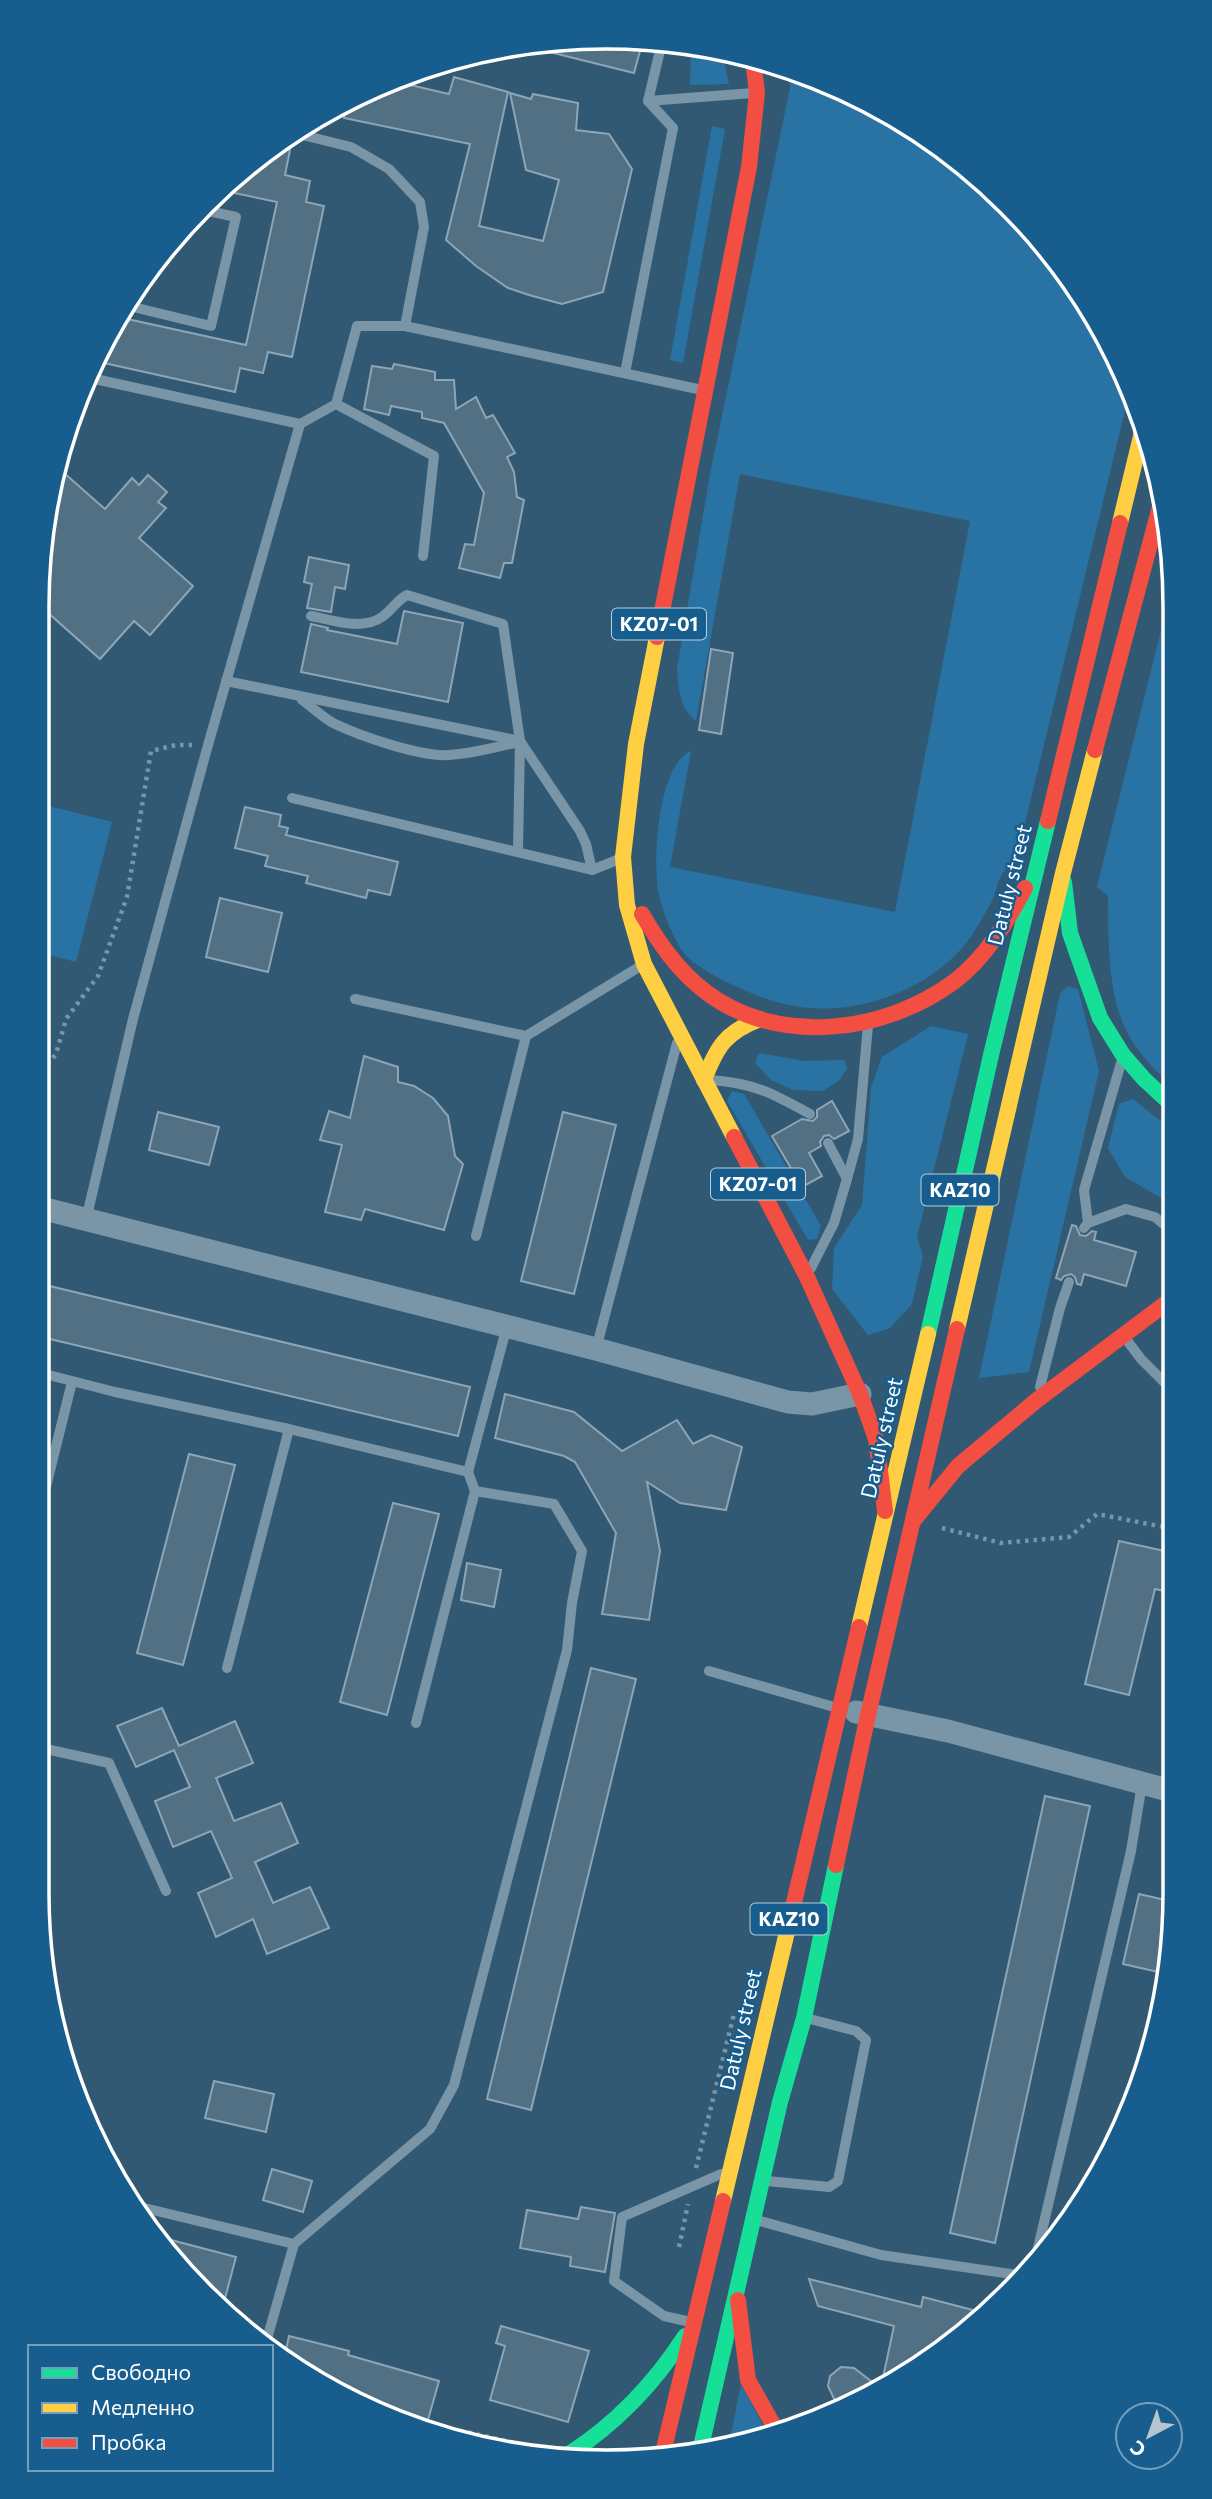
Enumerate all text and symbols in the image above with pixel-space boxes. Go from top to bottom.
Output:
road number: KZ07-01 [612,608,706,639]
street label: Datuly street [981,822,1036,948]
road number: KZ07-01 [711,1168,805,1200]
road number: KAZ10 [922,1174,998,1206]
street label: Datuly street [854,1375,907,1501]
road number: KAZ10 [750,1904,828,1935]
street label: Datuly street [713,1967,766,2093]
legend [28,2345,273,2471]
text: Свободно [91,2359,191,2384]
text: Медленно [91,2394,195,2419]
north arrow [1114,2401,1184,2471]
text: Пробка [91,2429,166,2454]
text: С [1125,2436,1150,2462]

